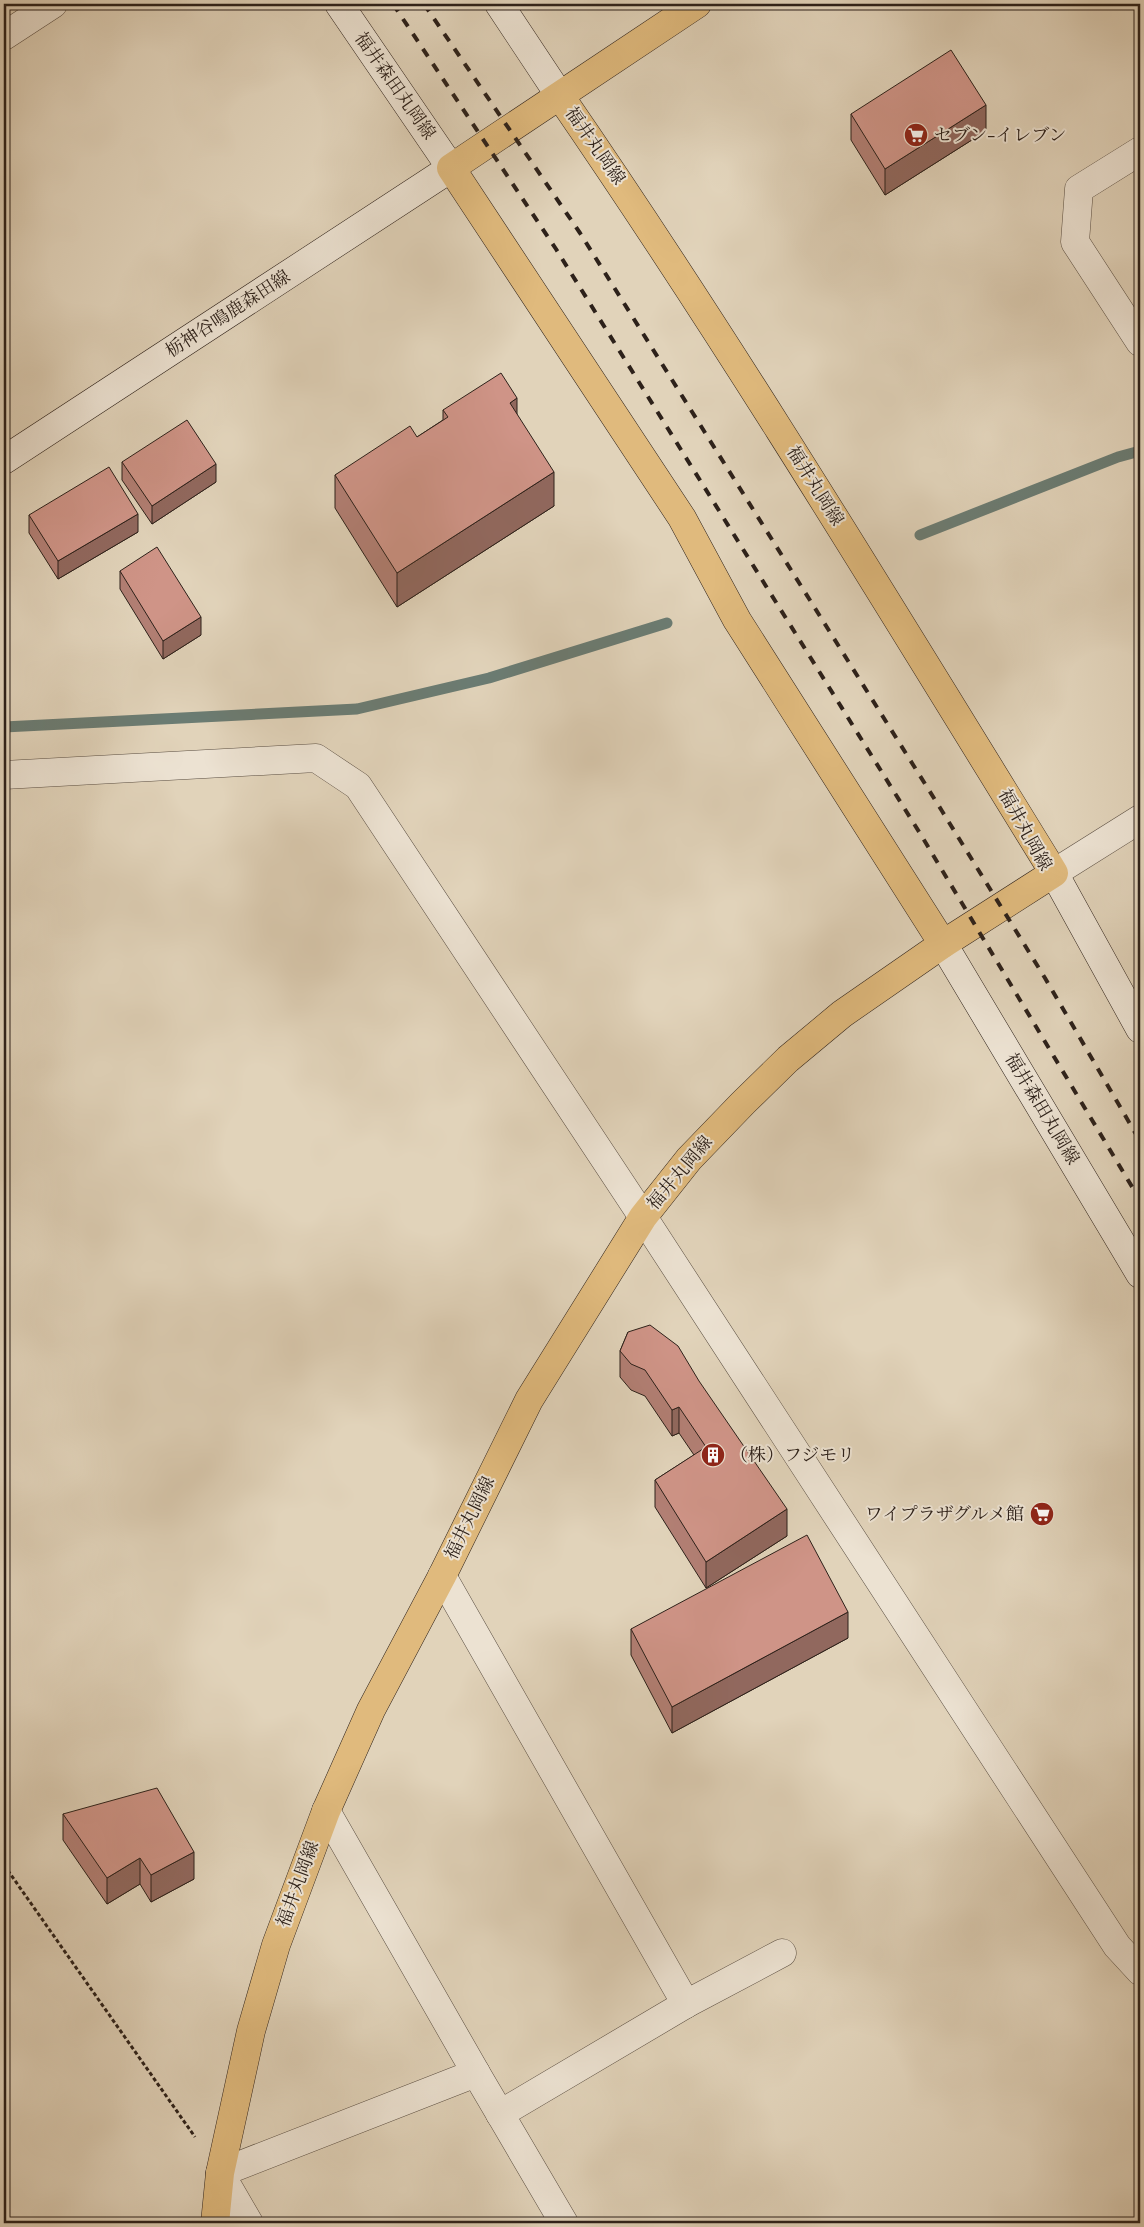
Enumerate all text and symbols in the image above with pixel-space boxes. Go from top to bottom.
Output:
street label: 福井森田丸岡線 [349,27,441,145]
street label: 福井丸岡線 [559,102,631,190]
supermarket icon: セブン-イレブン [903,122,929,148]
place label: セブン-イレブン [934,123,1067,148]
street label: 栃神谷鳴鹿森田線 [161,264,295,364]
street label: 福井丸岡線 [781,441,849,531]
street label: 福井丸岡線 [992,785,1058,875]
street label: 福井森田丸岡線 [999,1049,1085,1169]
street label: 福井丸岡線 [641,1130,719,1216]
building icon: （株）フジモリ [700,1442,726,1468]
place label: （株）フジモリ [730,1443,855,1468]
street label: 福井丸岡線 [439,1472,501,1564]
supermarket icon: ワイプラザグルメ館 [1029,1501,1055,1527]
place label: ワイプラザグルメ館 [865,1502,1024,1527]
street label: 福井丸岡線 [271,1837,325,1931]

